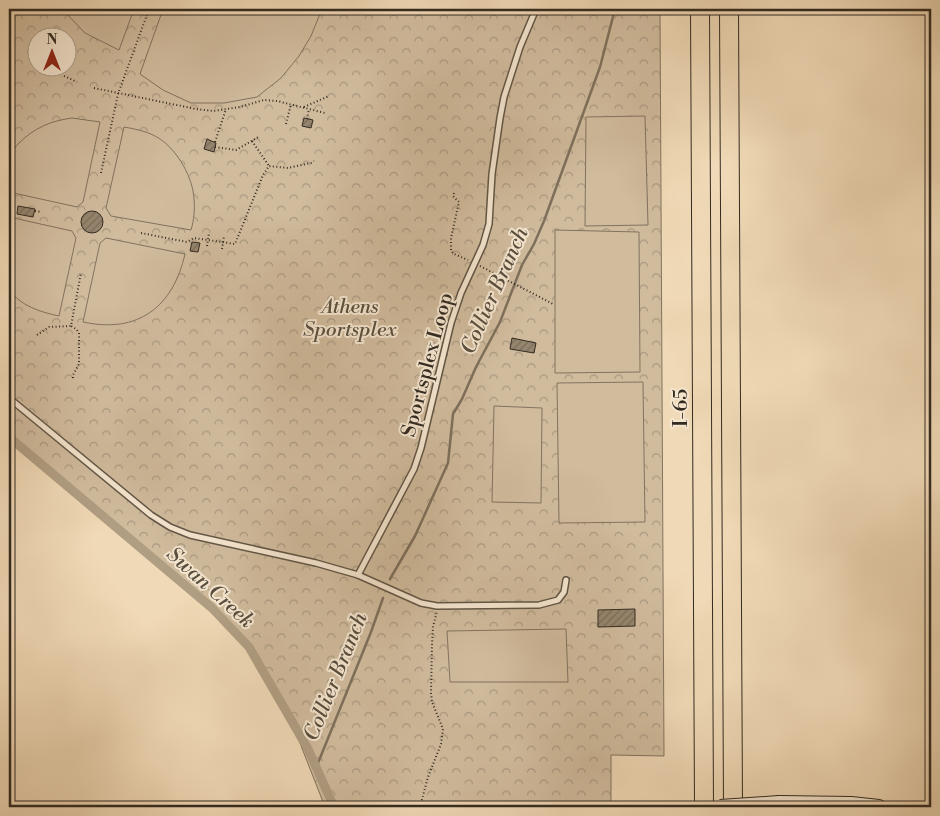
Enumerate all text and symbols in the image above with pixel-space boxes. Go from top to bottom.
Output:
north arrow [28,28,78,78]
text: N [46,31,58,49]
water label: Collier Branch [455,223,535,358]
street label: Sportsplex Loop [397,290,459,440]
park label: Athens Sportsplex [303,295,397,343]
street label: I-65 [669,389,694,427]
water label: Swan Creek [161,542,259,634]
water label: Collier Branch [298,609,374,745]

